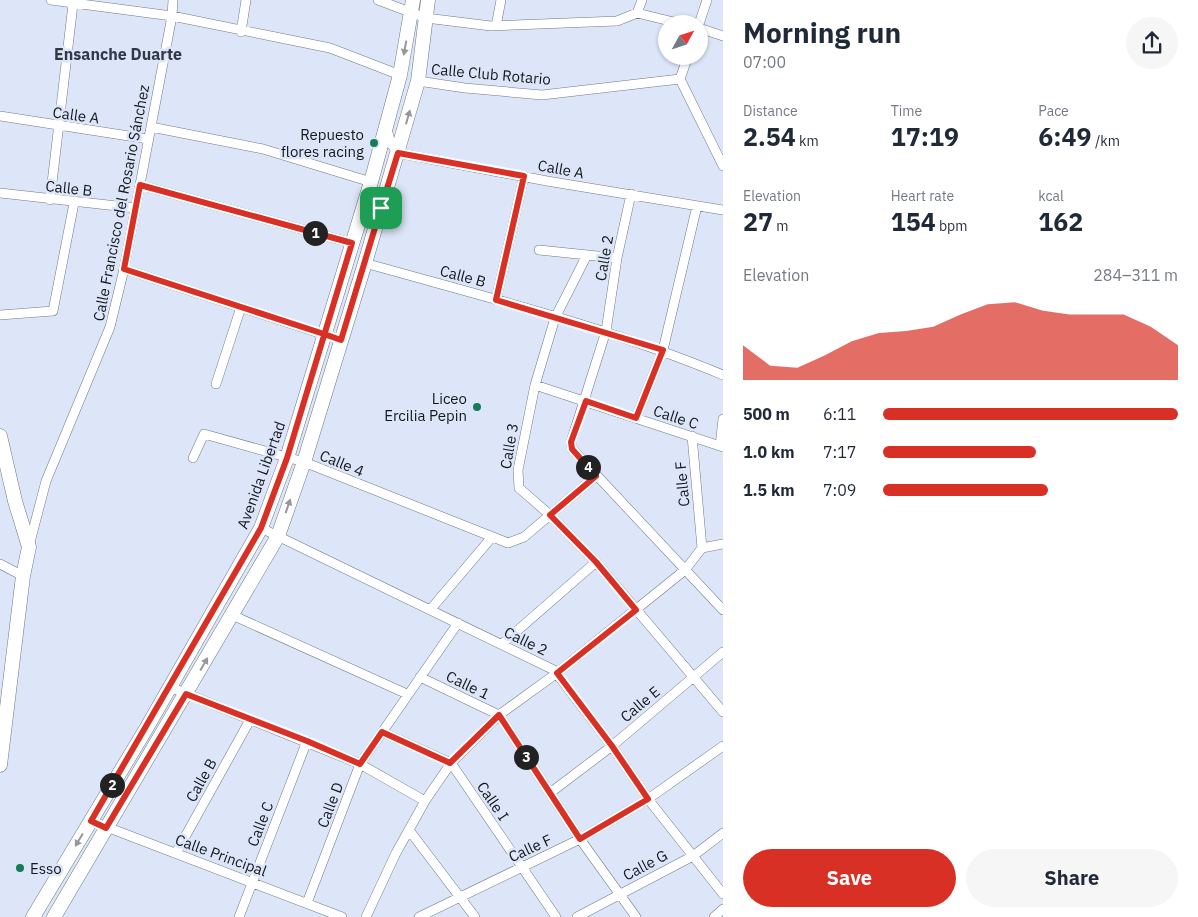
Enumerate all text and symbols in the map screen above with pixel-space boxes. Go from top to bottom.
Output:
text: Morning run [743,14,901,51]
north arrow [658,15,708,65]
map controls [658,15,708,65]
button: share [1126,17,1178,69]
one-way arrow [400,40,408,56]
district label: Ensanche Duarte [54,44,182,64]
text: 07:00 [743,52,786,72]
street label: Calle Club Rotario [430,59,552,89]
street label: Calle Francisco del Rosario Sánchez [89,83,153,323]
street label: Calle A [51,102,101,128]
text: Distance [743,102,798,120]
text: Time [891,102,922,120]
text: Pace [1038,102,1069,120]
one-way arrow [405,109,413,124]
text: 2.54 [743,120,796,153]
text: 17:19 [891,120,959,153]
text: 6:49 [1038,120,1092,153]
place label: Repuesto flores racing [281,125,364,161]
text: km [796,132,819,150]
text: /km [1092,132,1120,150]
marker: Repuesto flores racing [368,137,380,149]
street label: Calle A [536,156,586,182]
street label: Calle B [45,176,93,200]
pin [360,187,402,229]
text: Elevation [743,187,801,205]
text: Heart rate [891,187,954,205]
text: kcal [1038,187,1064,205]
icon: arrive [367,194,395,222]
text: 27 [743,205,773,238]
text: 154 [891,205,936,238]
text: 162 [1038,205,1083,238]
text: m [773,217,789,235]
text: bpm [936,217,967,235]
pin: 1 [302,220,328,246]
text: 1 [311,224,320,242]
street label: Calle 2 [591,234,617,282]
street label: Calle B [438,261,488,291]
text: Elevation [743,265,809,285]
text: 284–311 m [1093,265,1178,285]
place label: Liceo Ercilia Pepin [384,389,467,425]
marker: Liceo Ercilia Pepin [471,401,483,413]
street label: Calle C [651,401,701,433]
text: 500 m [743,404,790,424]
text: 6:11 [823,404,856,424]
street label: Avenida Libertad [233,419,289,531]
street label: Calle 3 [496,422,522,470]
text: 1.0 km [743,442,794,462]
text: 7:17 [823,442,856,462]
street label: Calle 4 [317,446,367,480]
pin: 4 [576,454,600,480]
text: 4 [584,458,593,476]
street label: Calle F [671,460,693,508]
text: 1.5 km [743,480,794,500]
text: 7:09 [823,480,856,500]
one-way arrow [284,498,292,513]
street label: Calle 2 [501,622,551,660]
one-way arrow [199,658,208,671]
street label: Calle 1 [443,666,493,704]
street label: Calle E [616,682,664,726]
pin: 3 [514,744,538,770]
text: 3 [522,748,531,766]
street label: Calle B [181,755,221,805]
pin: 2 [100,772,124,798]
text: 2 [108,776,117,794]
street label: Calle I [473,778,513,824]
street label: Calle D [313,780,347,830]
street label: Calle C [243,799,277,849]
street label: Calle Principal [173,830,269,880]
street label: Calle F [505,830,555,866]
one-way arrow [75,833,84,846]
street label: Calle G [620,845,670,885]
button: Save [743,849,956,907]
button: Share [966,849,1178,907]
place label: Esso [30,859,62,878]
marker: Esso [14,862,26,874]

